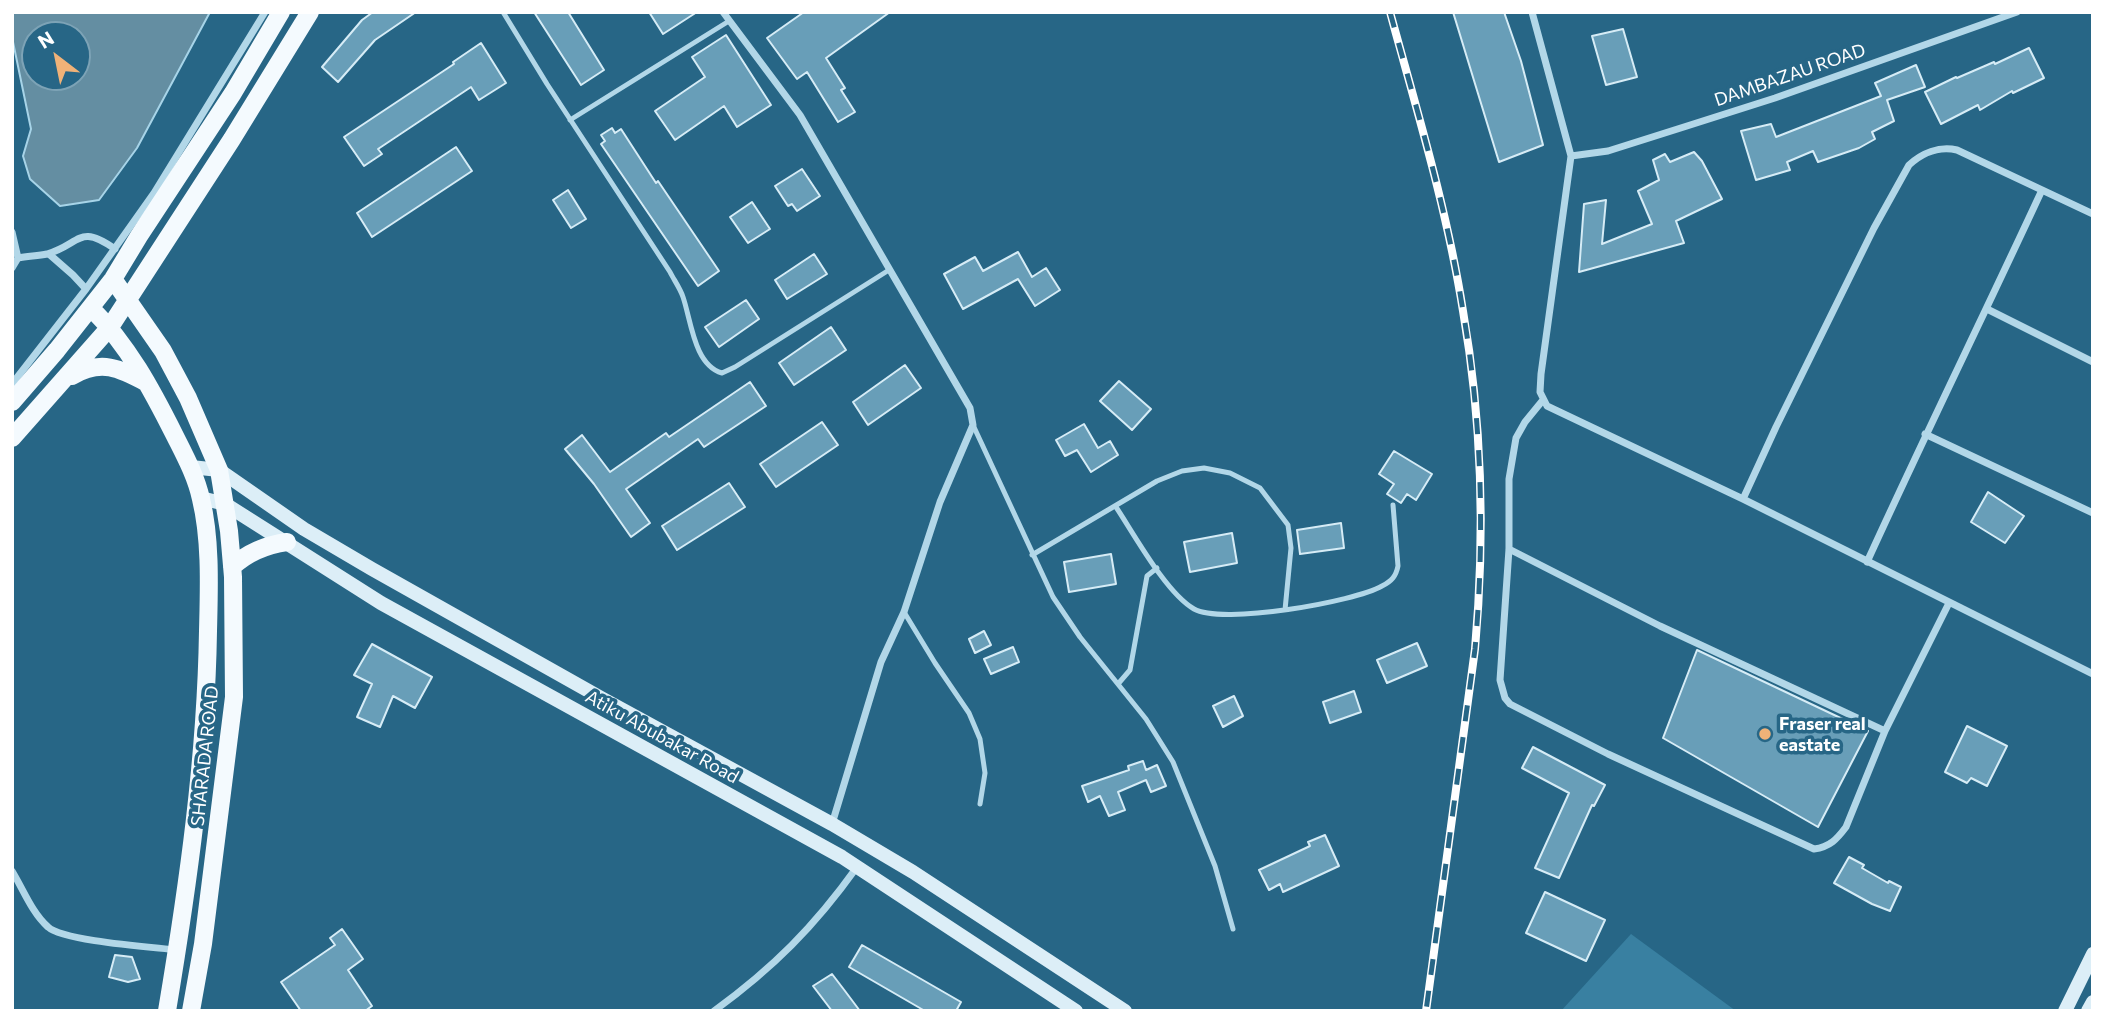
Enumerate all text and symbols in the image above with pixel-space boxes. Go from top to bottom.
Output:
north arrow [21,21,91,91]
text: N [34,26,58,53]
street label: DAMBAZAU ROAD [1712,39,1868,111]
street label: SHARADA ROAD [187,685,223,827]
street label: Atiku Abubakar Road [582,686,742,788]
place label: Fraser real eastate [1779,713,1866,756]
marker: Fraser real eastate [1757,726,1773,742]

